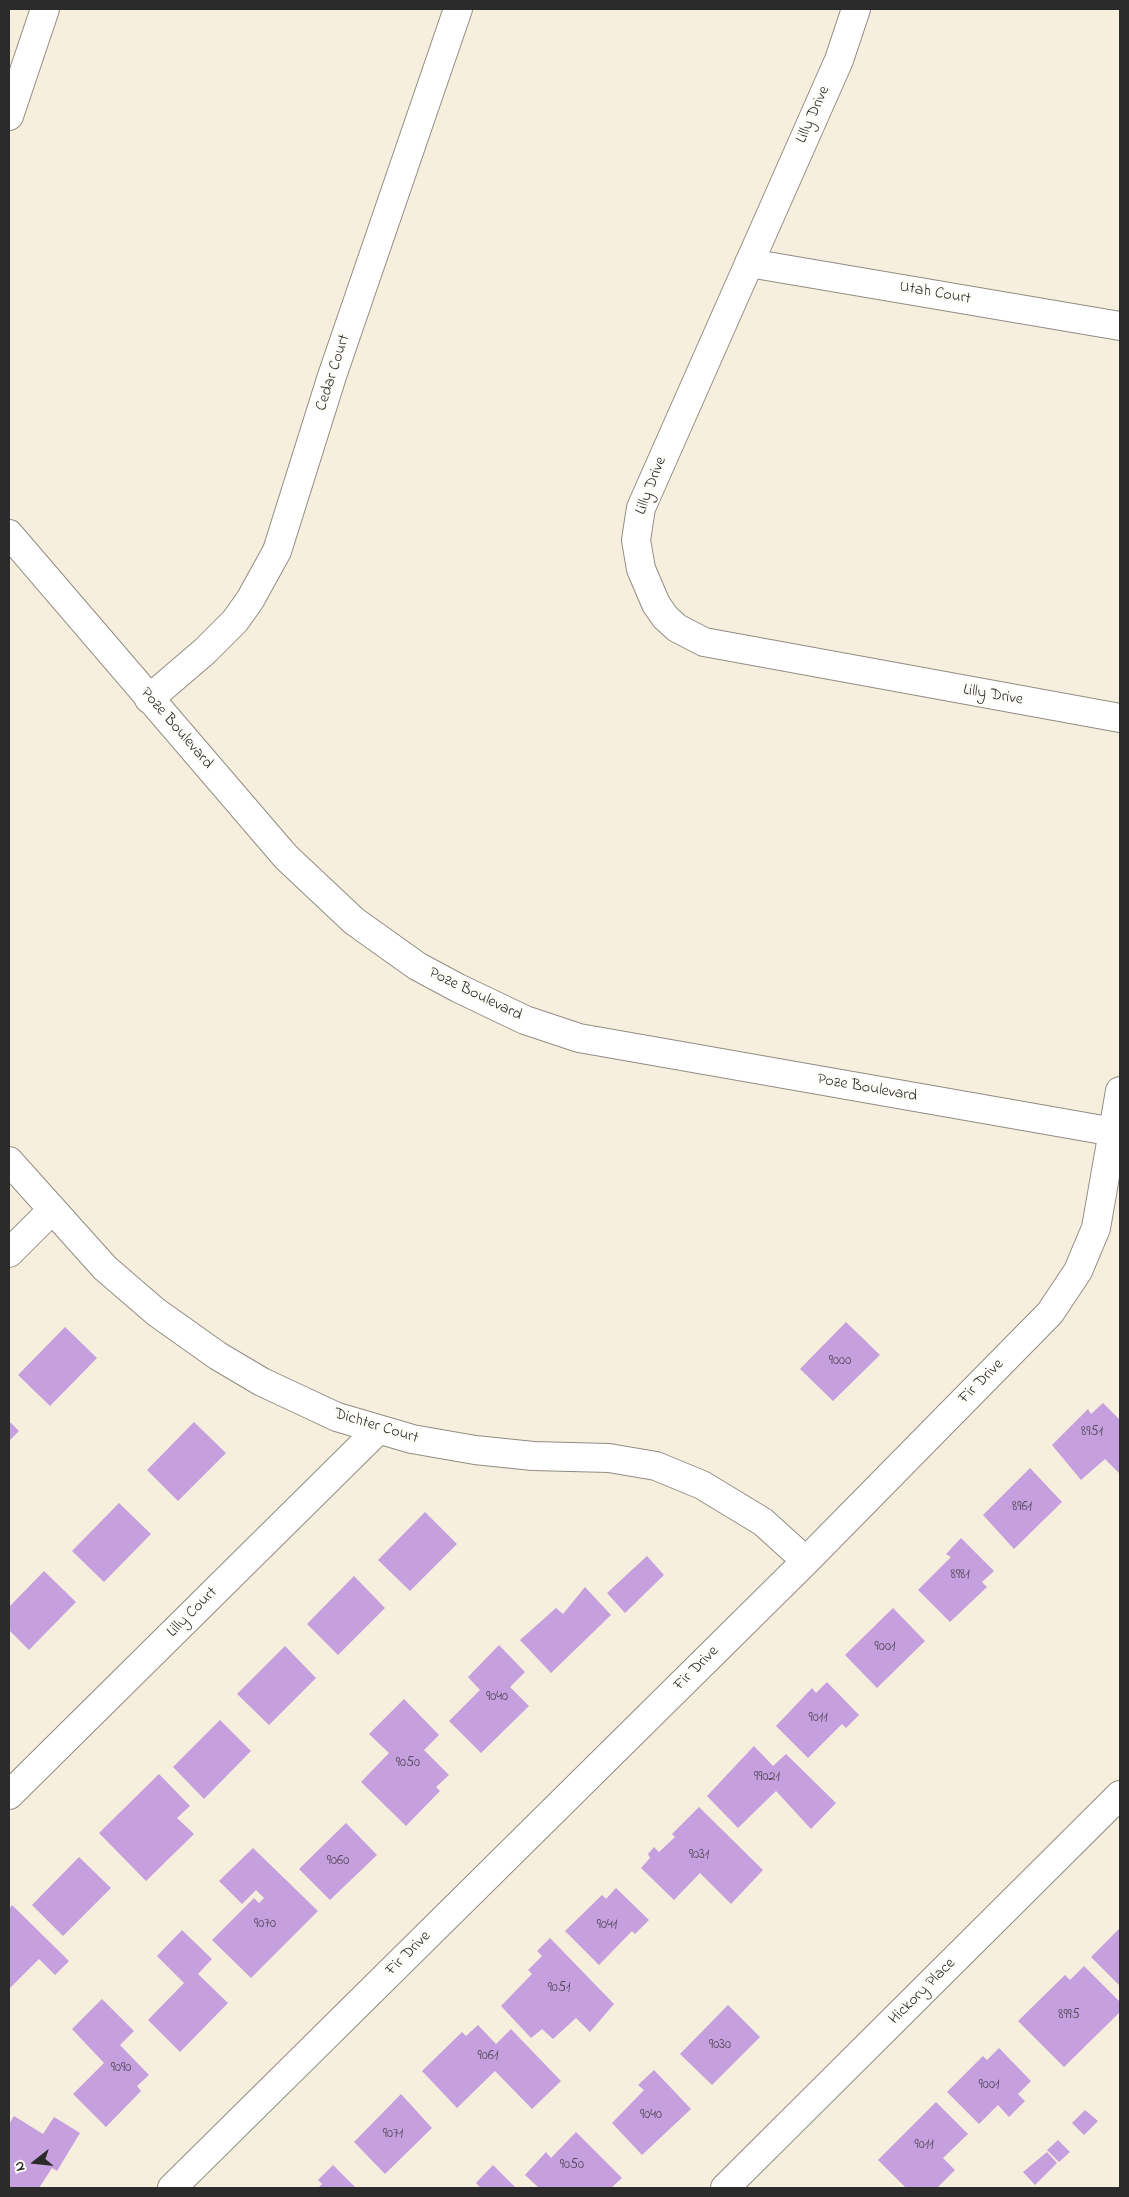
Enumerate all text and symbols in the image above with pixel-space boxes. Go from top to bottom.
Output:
street label: Lilly Drive [793,83,835,147]
street label: Utah Court [898,278,972,310]
street label: Cedar Court [313,332,355,414]
street label: Lilly Drive [632,454,672,518]
street label: Lilly Drive [962,681,1024,711]
street label: Poze Boulevard [136,684,216,774]
street label: Poze Boulevard [425,964,525,1026]
street label: Poze Boulevard [815,1071,919,1107]
house number: 9000 [829,1354,851,1370]
street label: Fir Drive [956,1356,1008,1408]
street label: Dichter Court [331,1405,421,1449]
house number: 8951 [1081,1425,1103,1441]
house number: 8961 [1012,1500,1032,1516]
house number: 8981 [950,1568,970,1584]
street label: Lilly Court [164,1584,222,1642]
house number: 9001 [875,1640,895,1656]
street label: Fir Drive [671,1643,723,1695]
house number: 9040 [486,1690,508,1706]
house number: 9011 [808,1711,828,1727]
house number: 9050 [396,1756,420,1772]
house number: 99021 [754,1770,780,1786]
house number: 9031 [689,1848,709,1864]
house number: 9060 [327,1854,349,1870]
house number: 9070 [254,1917,276,1933]
house number: 9041 [597,1918,617,1934]
street label: Fir Drive [383,1928,435,1980]
street label: Hickory Place [886,1955,960,2029]
house number: 9051 [548,1981,570,1997]
house number: 8995 [1058,2008,1080,2024]
house number: 9030 [709,2038,731,2054]
house number: 9061 [478,2049,498,2065]
house number: 9090 [111,2061,131,2077]
house number: 9001 [979,2078,999,2094]
house number: 9040 [640,2108,662,2124]
house number: 9071 [383,2127,403,2143]
north arrow [10,2137,60,2187]
house number: 9011 [914,2138,934,2154]
house number: 9050 [560,2158,584,2174]
text: N [9,2159,31,2174]

